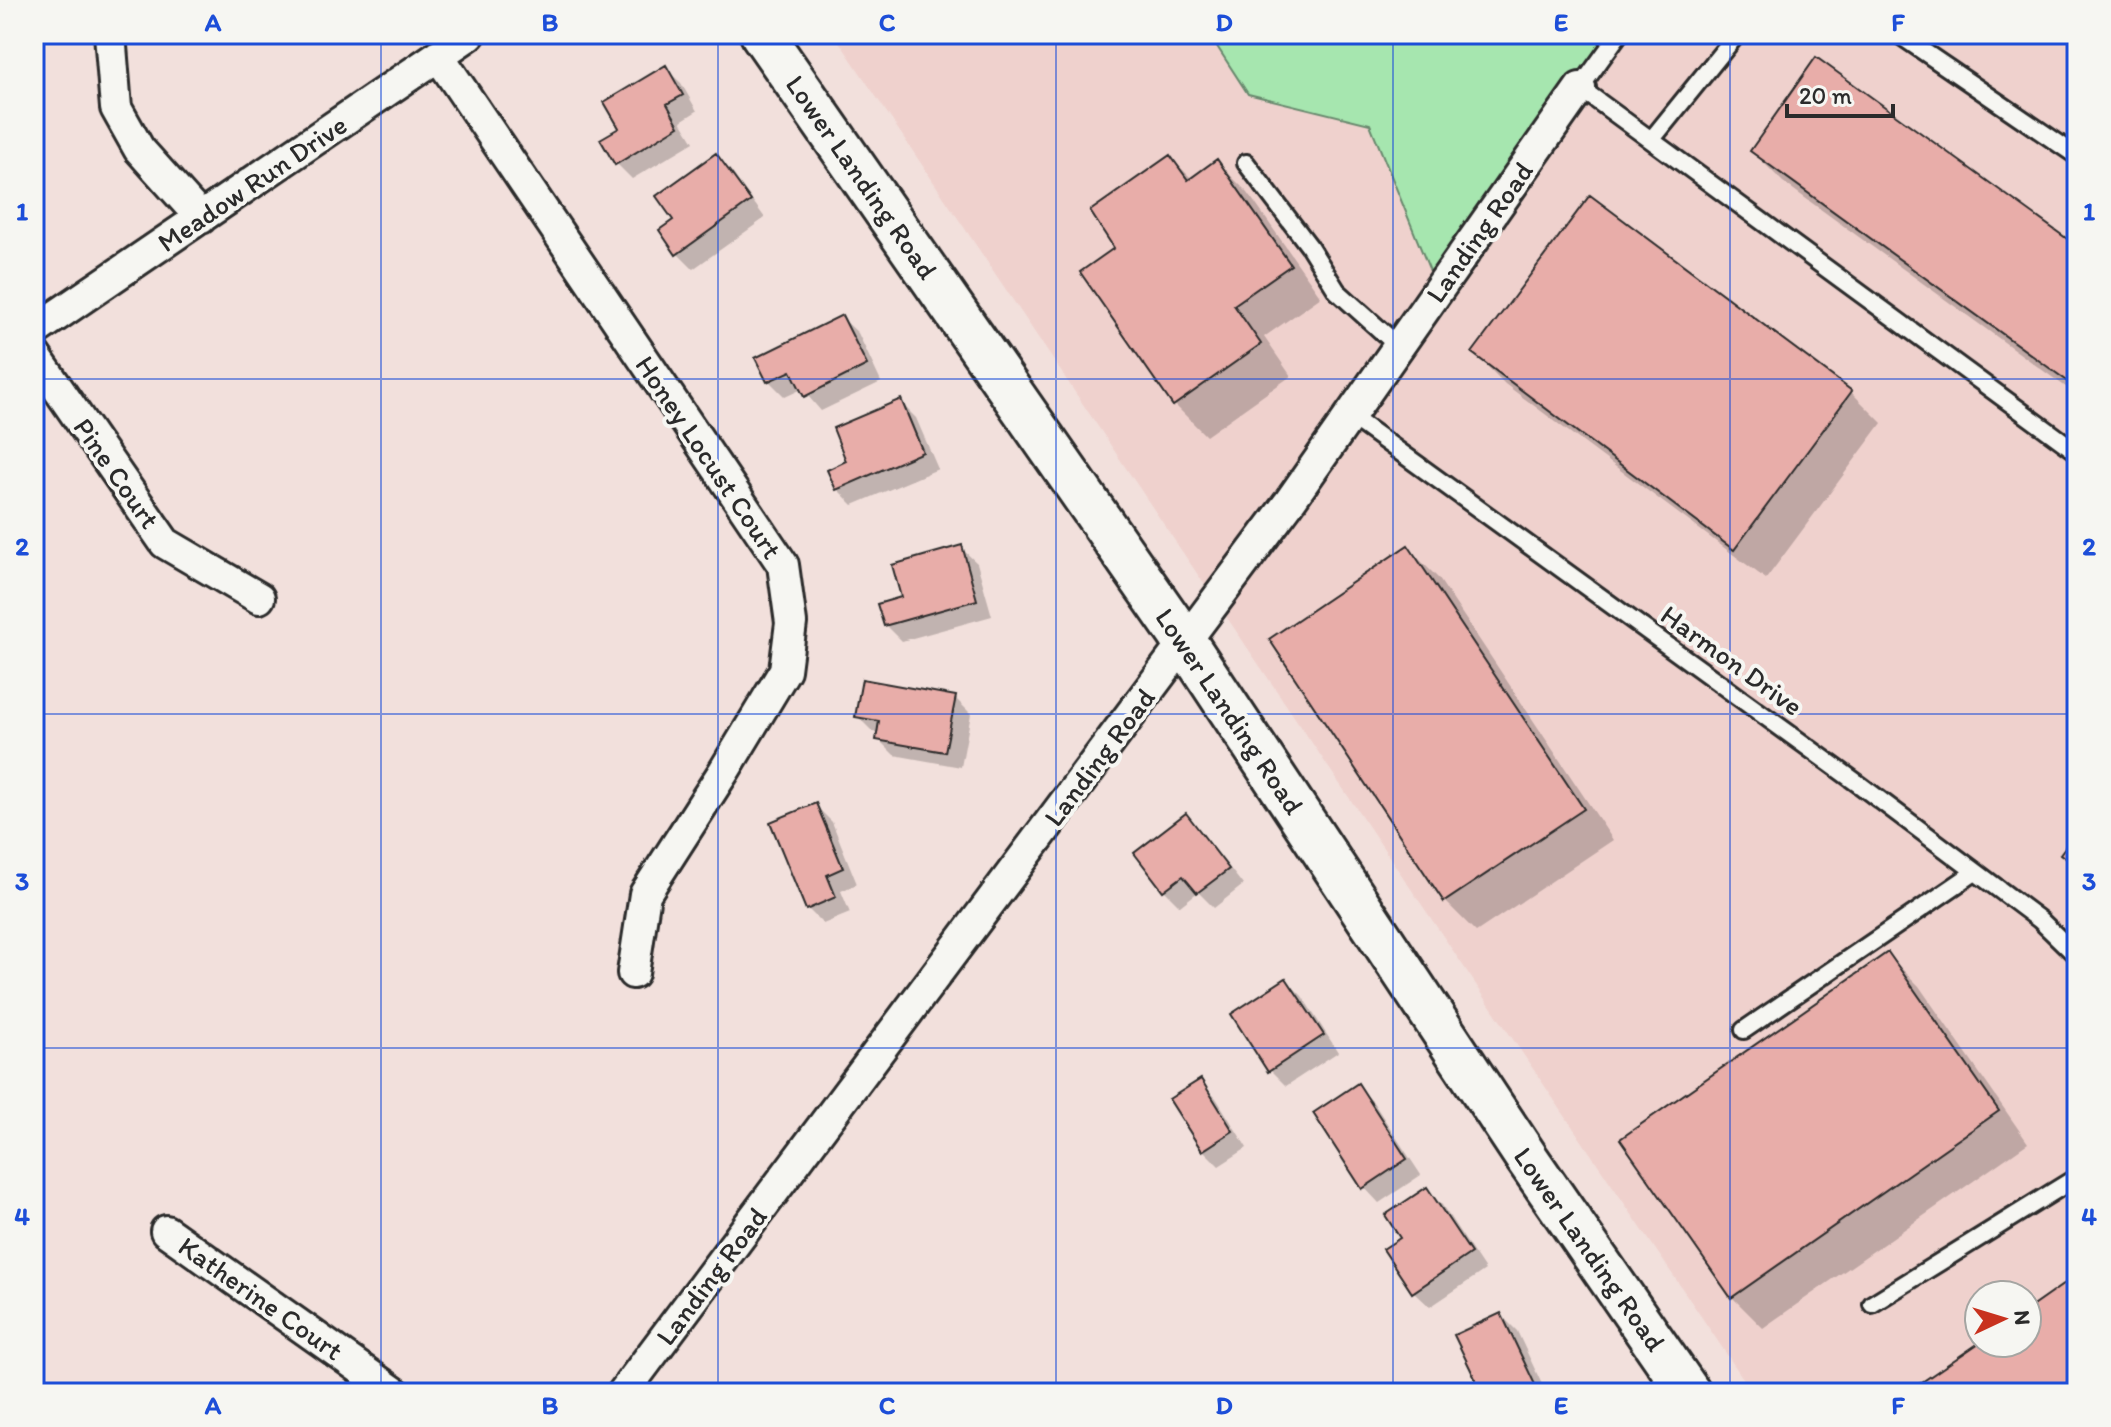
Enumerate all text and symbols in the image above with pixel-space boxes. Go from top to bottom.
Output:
text: A [204,6,222,38]
text: B [542,6,559,38]
text: C [879,6,896,38]
text: D [1215,6,1233,38]
text: E [1554,6,1568,38]
text: F [1891,6,1905,38]
street label: Lower Landing Road [779,68,946,286]
scale bar [1787,68,1893,118]
text: 20 m [1799,81,1852,110]
street label: Meadow Run Drive [151,107,353,259]
street label: Landing Road [1418,155,1540,309]
text: 1 [16,195,28,227]
text: 1 [2083,195,2095,227]
street label: Honey Locust Court [628,349,790,565]
street label: Pine Court [67,411,167,535]
text: 2 [15,530,29,562]
text: 2 [2082,530,2096,562]
street label: Harmon Drive [1654,597,1810,723]
street label: Lower Landing Road [1148,601,1312,821]
street label: Landing Road [1036,681,1162,833]
text: 3 [15,865,29,897]
text: 3 [2082,865,2096,897]
street label: Lower Landing Road [1507,1140,1674,1358]
text: 4 [14,1200,30,1232]
street label: Landing Road [648,1200,774,1352]
text: 4 [2081,1200,2097,1232]
street label: Katherine Court [172,1229,350,1367]
north arrow [1963,1279,2043,1359]
text: N [2008,1309,2036,1326]
text: A [204,1389,222,1421]
text: B [542,1389,559,1421]
text: C [879,1389,896,1421]
text: D [1215,1389,1233,1421]
text: E [1554,1389,1568,1421]
text: F [1891,1389,1905,1421]

